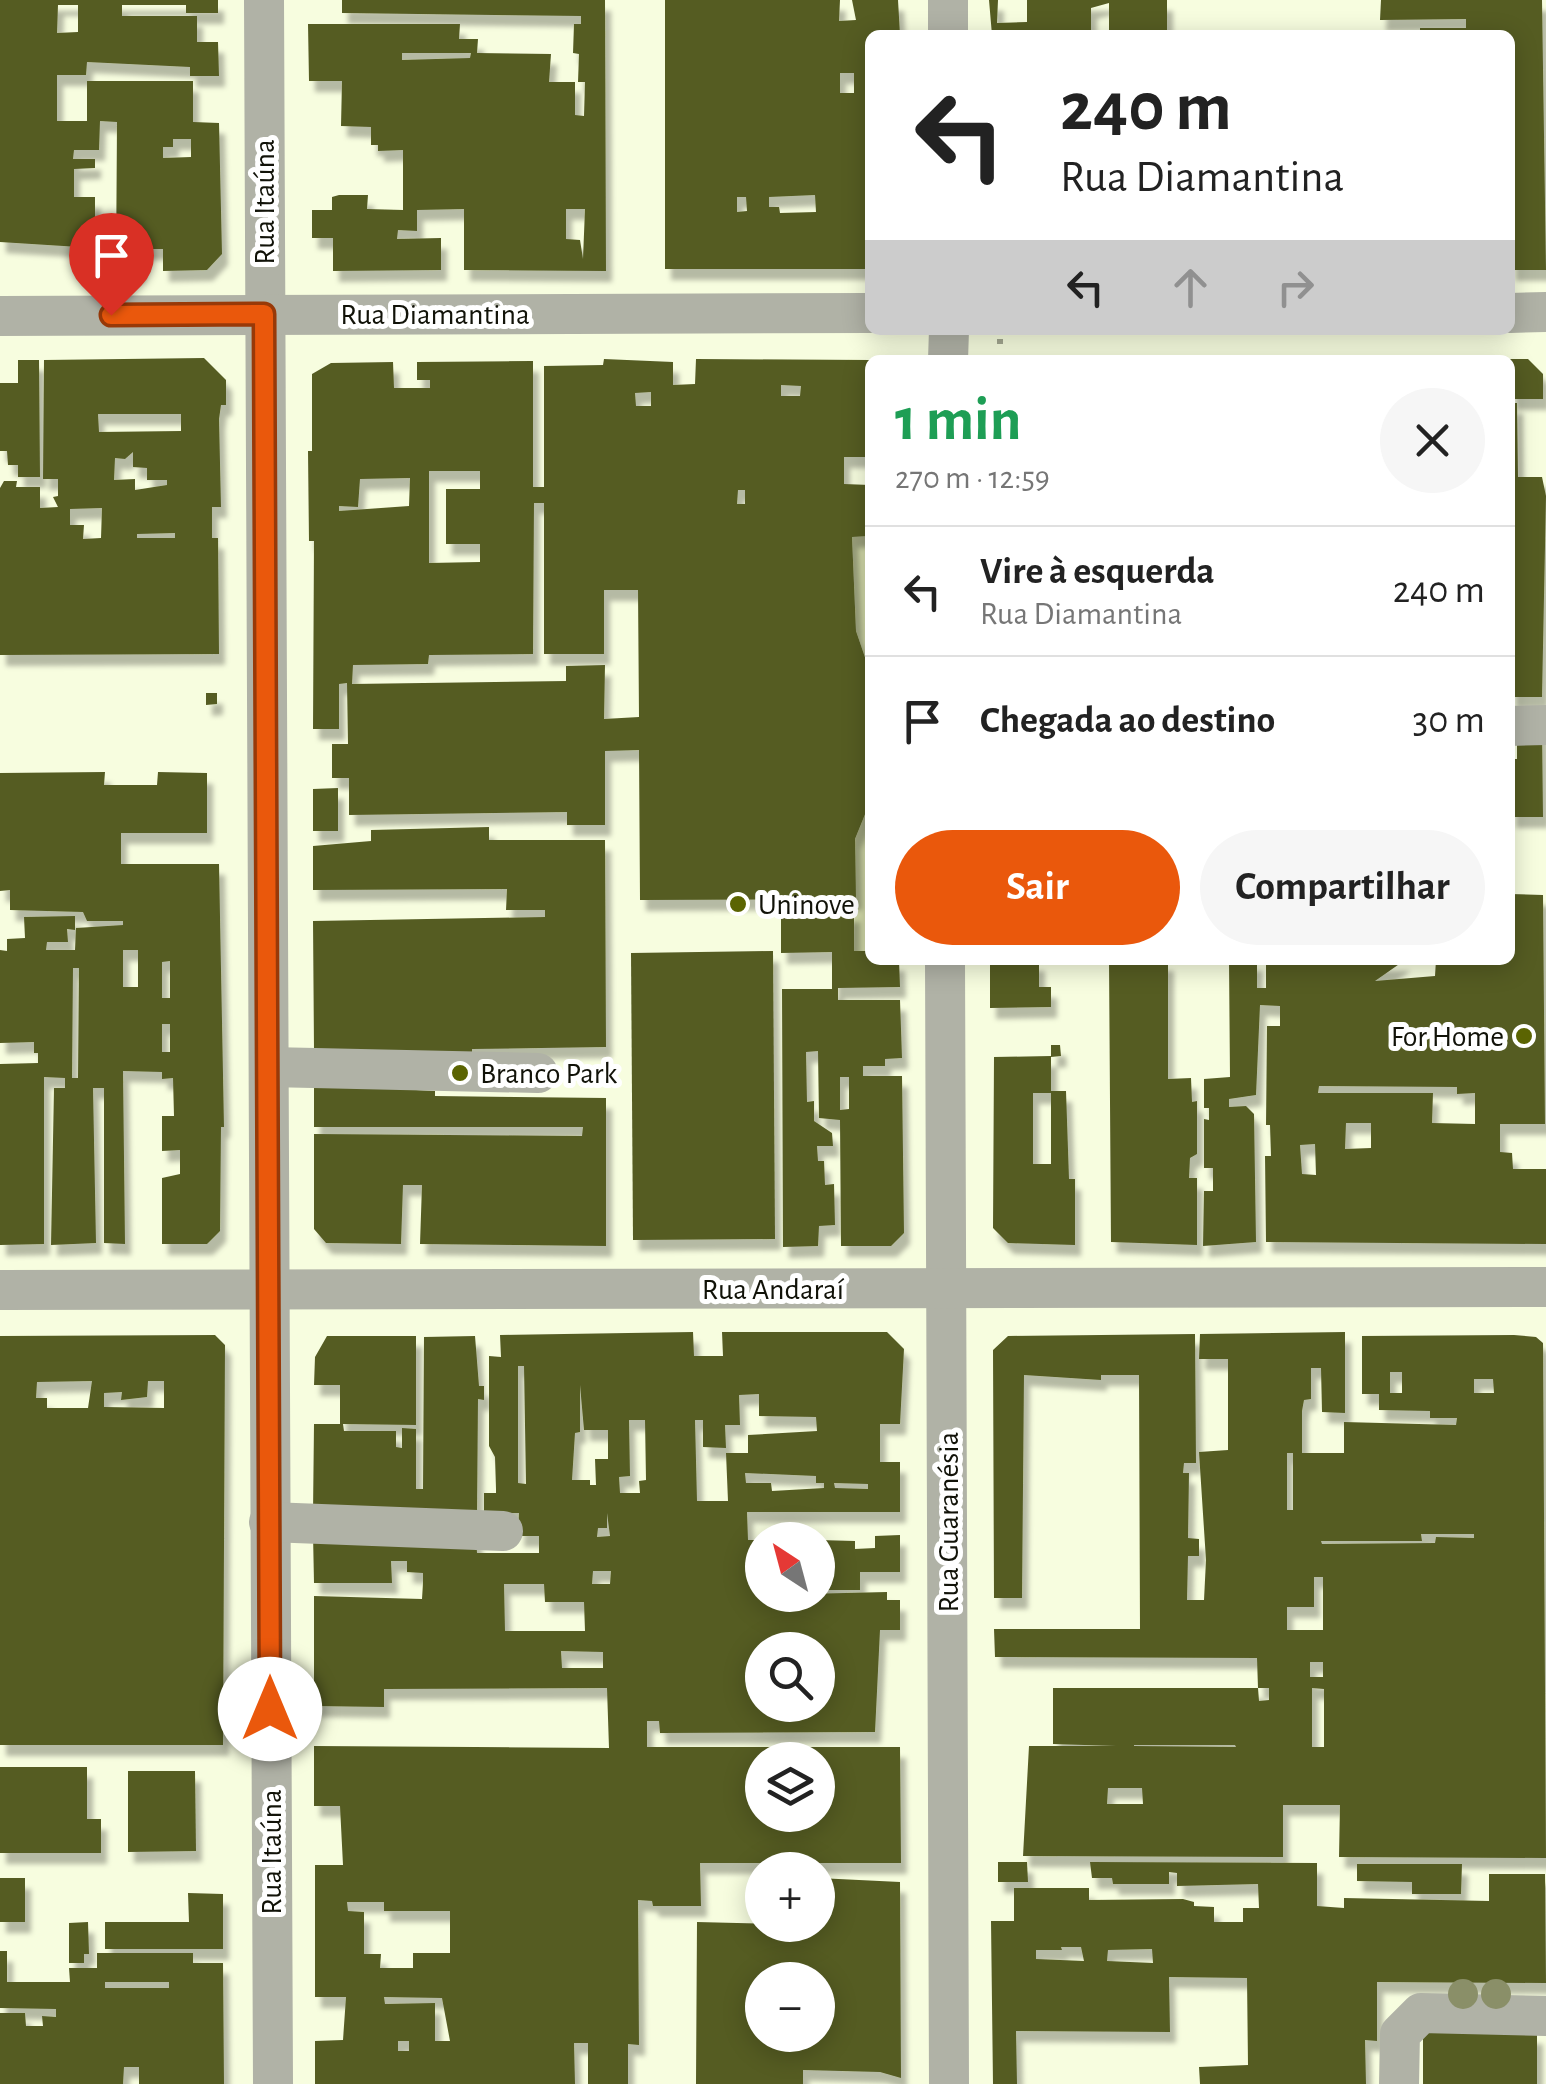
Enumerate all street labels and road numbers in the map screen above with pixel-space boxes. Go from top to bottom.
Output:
street label: Rua Itaúna [250,139,280,265]
street label: Rua Diamantina [340,300,530,330]
street label: Rua Andaraí [702,1275,845,1305]
street label: Rua Guaranésia [934,1432,964,1612]
street label: Rua Itaúna [257,1789,287,1915]

